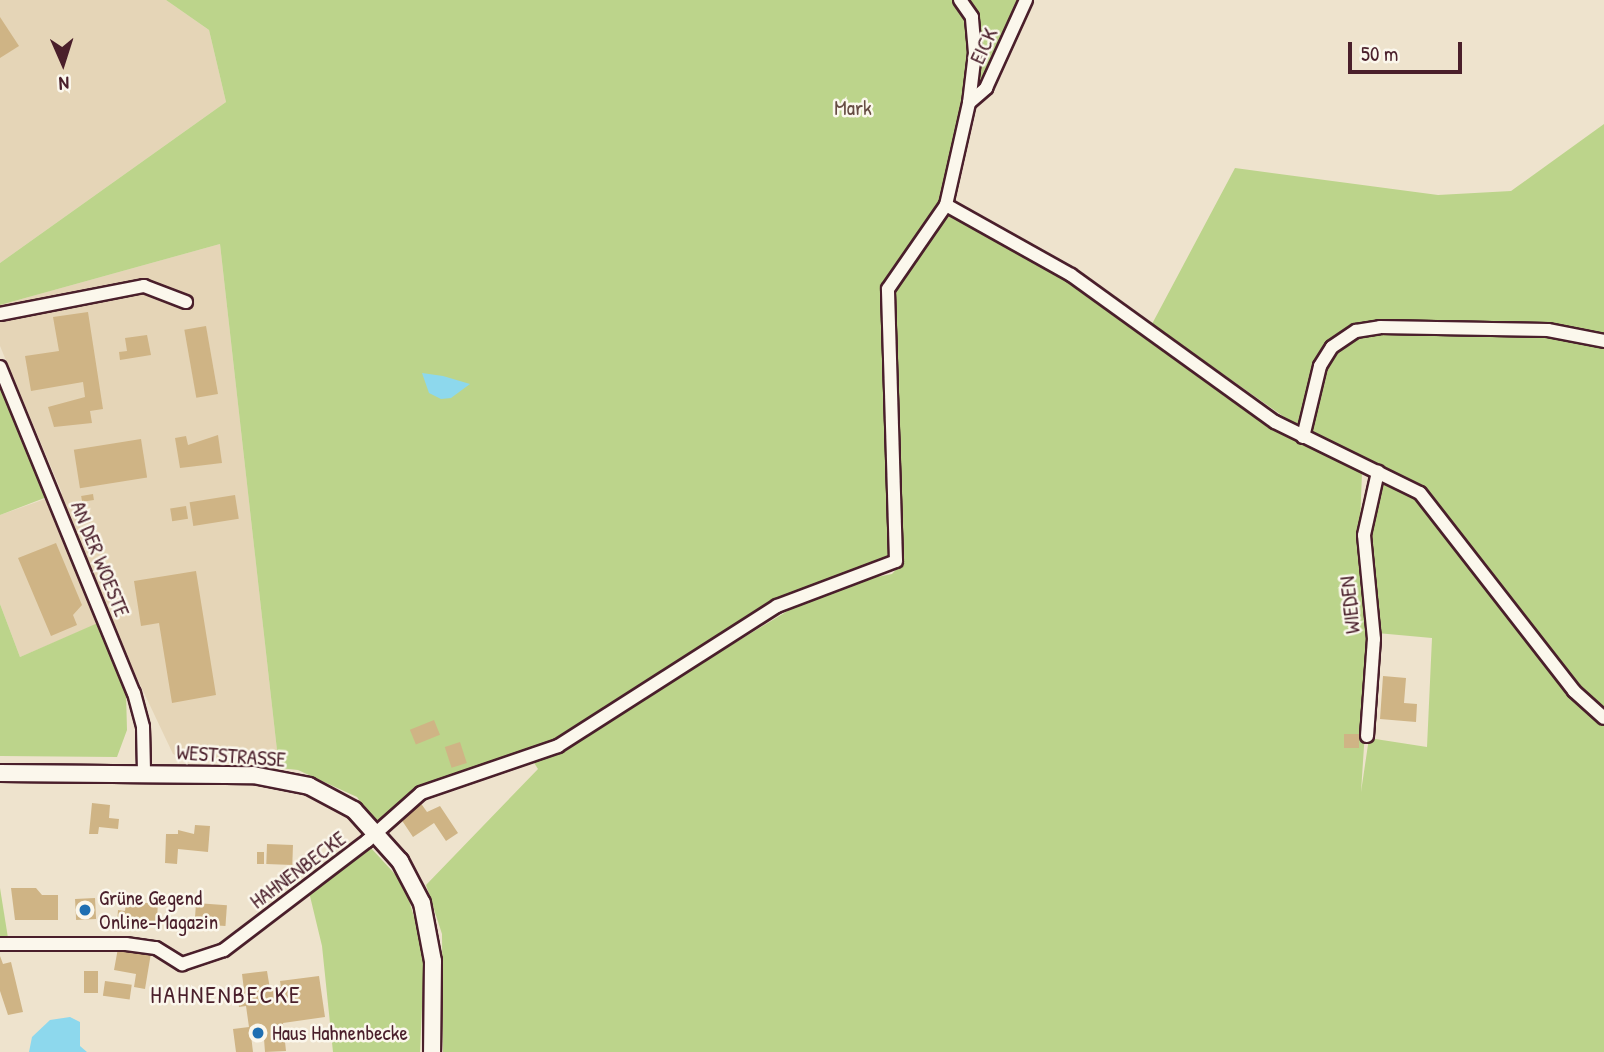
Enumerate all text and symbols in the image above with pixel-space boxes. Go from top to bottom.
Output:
street label: EICK [965,24,1003,68]
north arrow [28,28,98,98]
scale bar [1352,28,1466,72]
text: 50 m [1361,39,1398,68]
text: N [58,71,70,97]
park label: Mark [834,95,872,121]
street label: AN DER WOESTE [65,497,135,621]
street label: WIEDEN [1334,575,1366,635]
street label: WESTSTRASSE [176,740,286,772]
street label: HAHNENBECKE [245,826,351,914]
place label: Grüne Gegend Online-Magazin [99,885,218,935]
marker: Grüne Gegend Online-Magazin [77,902,93,918]
district label: HAHNENBECKE [152,981,300,1009]
place label: Haus Hahnenbecke [272,1020,408,1046]
marker: Haus Hahnenbecke [250,1025,266,1041]

